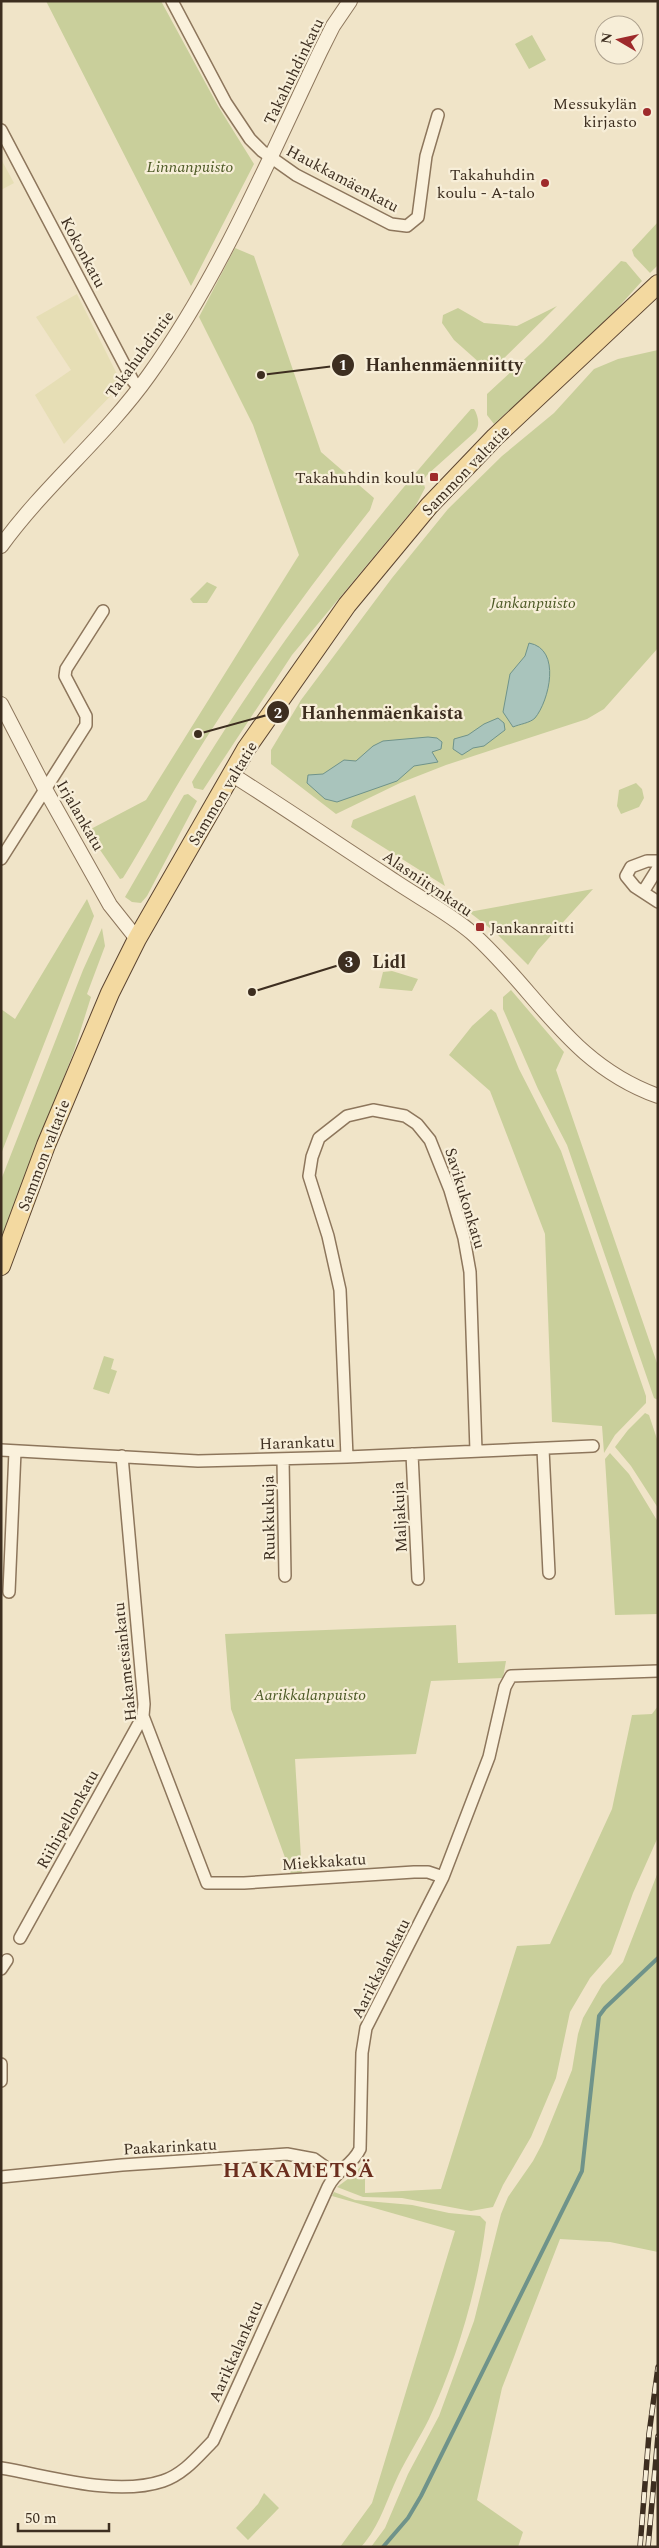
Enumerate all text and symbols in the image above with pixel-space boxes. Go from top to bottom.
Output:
street label: Takahuhdinkatu [258,14,330,129]
north arrow [594,15,644,65]
text: N [595,31,618,45]
place label: Messukylän kirjasto [553,92,637,134]
marker: Messukylän kirjasto [641,106,653,118]
street label: Haukkamäenkatu [282,139,403,219]
park label: Linnanpuisto [147,155,234,179]
place label: Takahuhdin koulu - A-talo [437,163,535,205]
marker: Takahuhdin koulu - A-talo [539,177,551,189]
street label: Kokonkatu [54,213,112,292]
street label: Takahuhdintie [100,306,180,404]
callout: Hanhenmäenniitty [331,348,533,381]
text: Hanhenmäenniitty [365,352,524,379]
text: 1 [339,354,347,377]
street label: Sammon valtatie [416,420,515,522]
place label: Takahuhdin koulu [295,466,424,490]
marker: Takahuhdin koulu [428,471,440,483]
park label: Jankanpuisto [489,591,576,615]
callout: Hanhenmäenkaista [266,696,473,729]
text: Hanhenmäenkaista [301,700,464,727]
text: 2 [274,702,282,725]
street label: Sammon valtatie [182,737,264,850]
street label: Irjalankatu [50,776,110,855]
street label: Alasniitynkatu [377,845,477,923]
place label: Jankanraitti [490,916,574,940]
marker: Jankanraitti [474,921,486,933]
callout: Lidl [337,946,416,979]
text: Lidl [372,949,406,976]
text: 3 [345,951,353,974]
street label: Sammon valtatie [12,1096,76,1215]
street label: Savikukonkatu [438,1145,492,1252]
street label: Harankatu [259,1430,335,1456]
street label: Ruukkukuja [256,1475,282,1561]
street label: Maljakuja [386,1481,414,1553]
street label: Hakametsänkatu [107,1601,143,1723]
park label: Aarikkalanpuisto [253,1683,366,1707]
street label: Riihipellonkatu [31,1765,105,1874]
street label: Miekkakatu [281,1847,367,1877]
street label: Aarikkalankatu [345,1914,416,2023]
street label: Paakarinkatu [123,2133,218,2161]
district label: HAKAMETSÄ [223,2155,375,2187]
street label: Aarikkalankatu [203,2297,269,2406]
scale bar [18,2500,109,2532]
text: 50 m [25,2507,57,2530]

